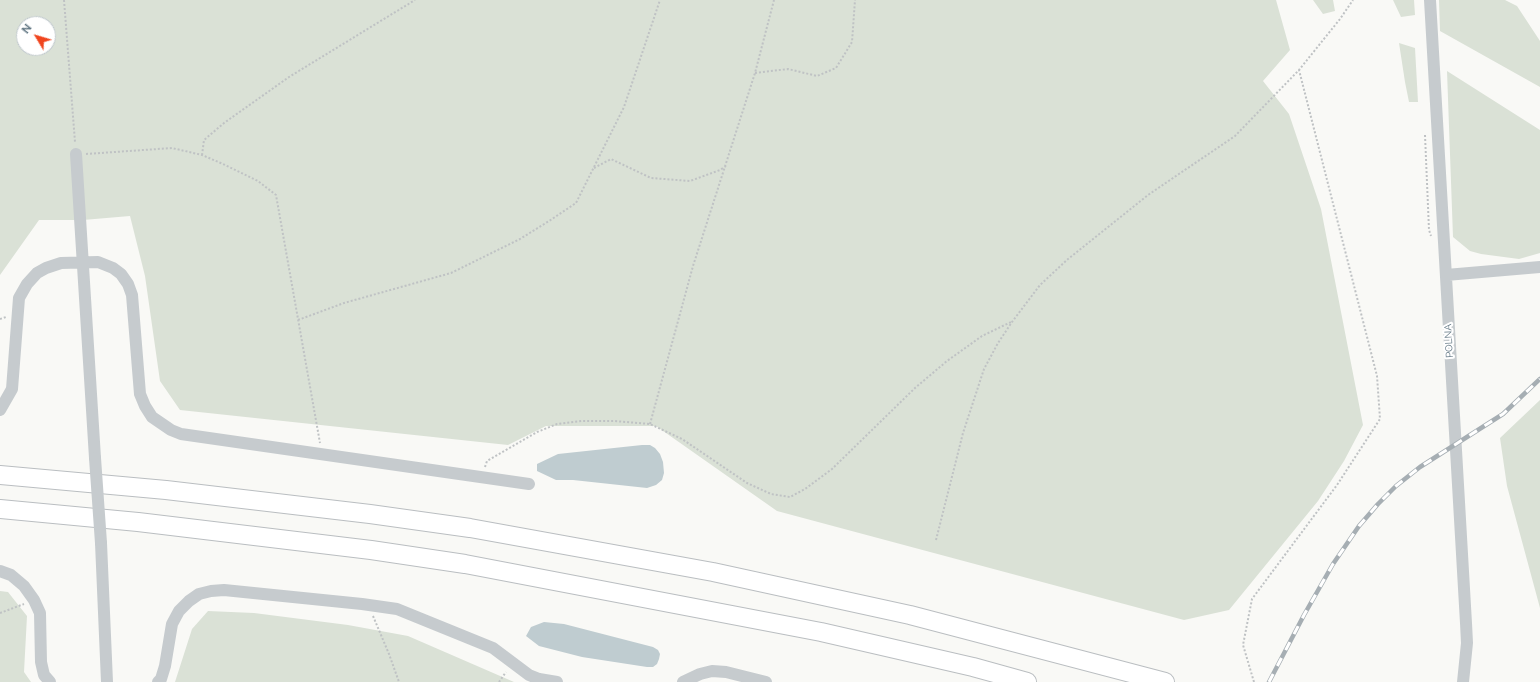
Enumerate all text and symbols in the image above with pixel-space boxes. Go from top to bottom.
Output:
north arrow [16,16,56,56]
text: N [19,22,35,36]
street label: POLNA [1442,324,1456,358]

